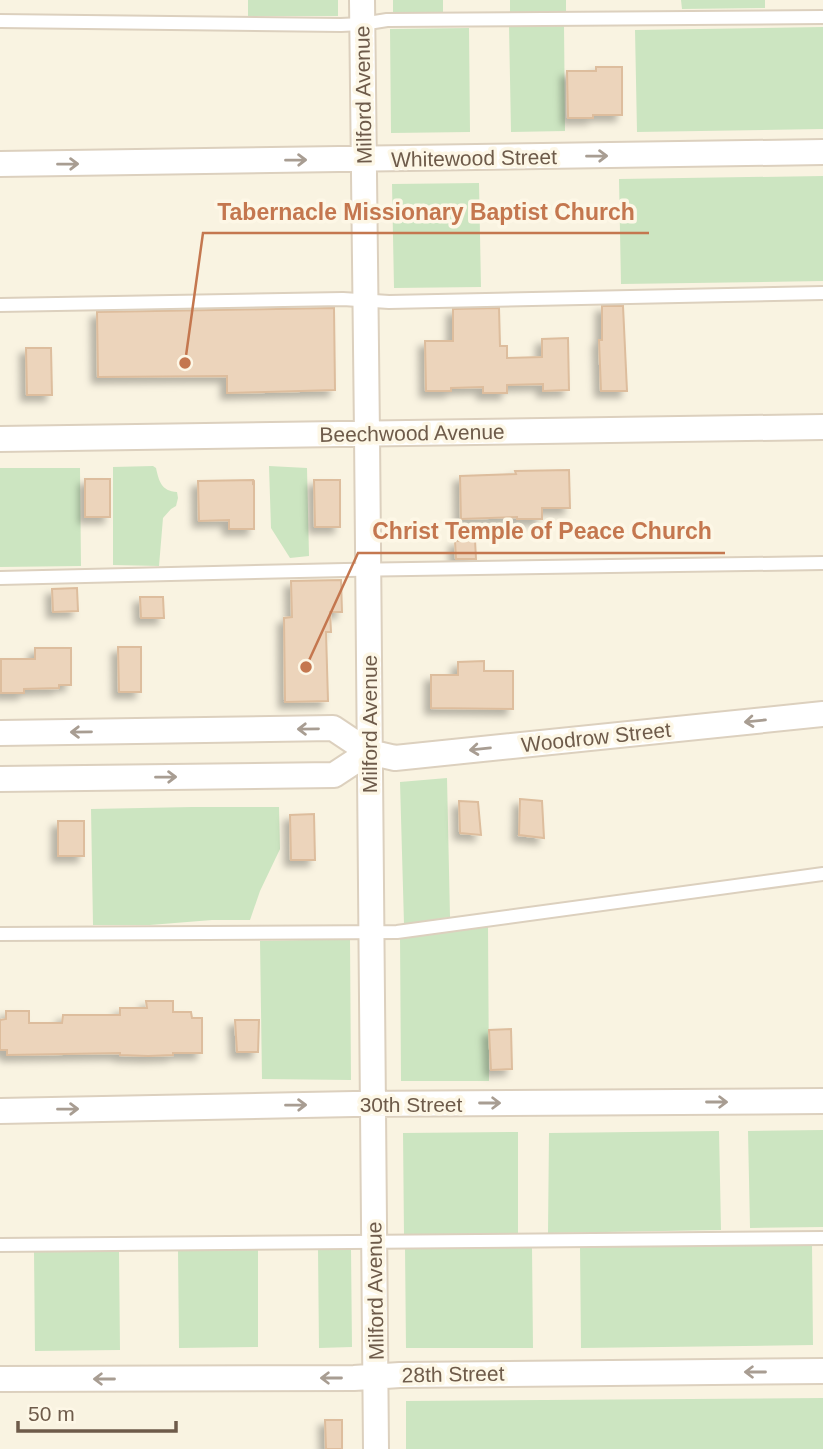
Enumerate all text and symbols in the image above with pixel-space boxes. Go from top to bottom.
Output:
street label: Milford Avenue [350,26,376,164]
street label: Whitewood Street [391,145,557,171]
one-way arrow [585,149,608,162]
one-way arrow [284,154,307,167]
one-way arrow [56,157,79,170]
callout: Tabernacle Missionary Baptist Church [203,189,649,233]
text: Tabernacle Missionary Baptist Church [217,199,635,225]
street label: Beechwood Avenue [319,420,505,446]
callout: Christ Temple of Peace Church [358,509,725,553]
text: Christ Temple of Peace Church [372,518,712,544]
street label: Milford Avenue [358,655,381,793]
one-way arrow [744,714,767,727]
street label: Woodrow Street [520,718,672,756]
one-way arrow [297,722,320,736]
one-way arrow [69,725,92,739]
one-way arrow [469,743,492,756]
one-way arrow [154,770,177,784]
street label: 30th Street [360,1093,463,1116]
one-way arrow [705,1095,728,1108]
one-way arrow [478,1096,501,1110]
one-way arrow [284,1098,307,1112]
one-way arrow [56,1103,79,1116]
street label: Milford Avenue [362,1222,388,1360]
street label: 28th Street [401,1362,505,1386]
one-way arrow [744,1365,767,1379]
one-way arrow [320,1371,343,1385]
one-way arrow [93,1372,116,1386]
scale bar [18,1390,175,1434]
text: 50 m [28,1402,75,1425]

